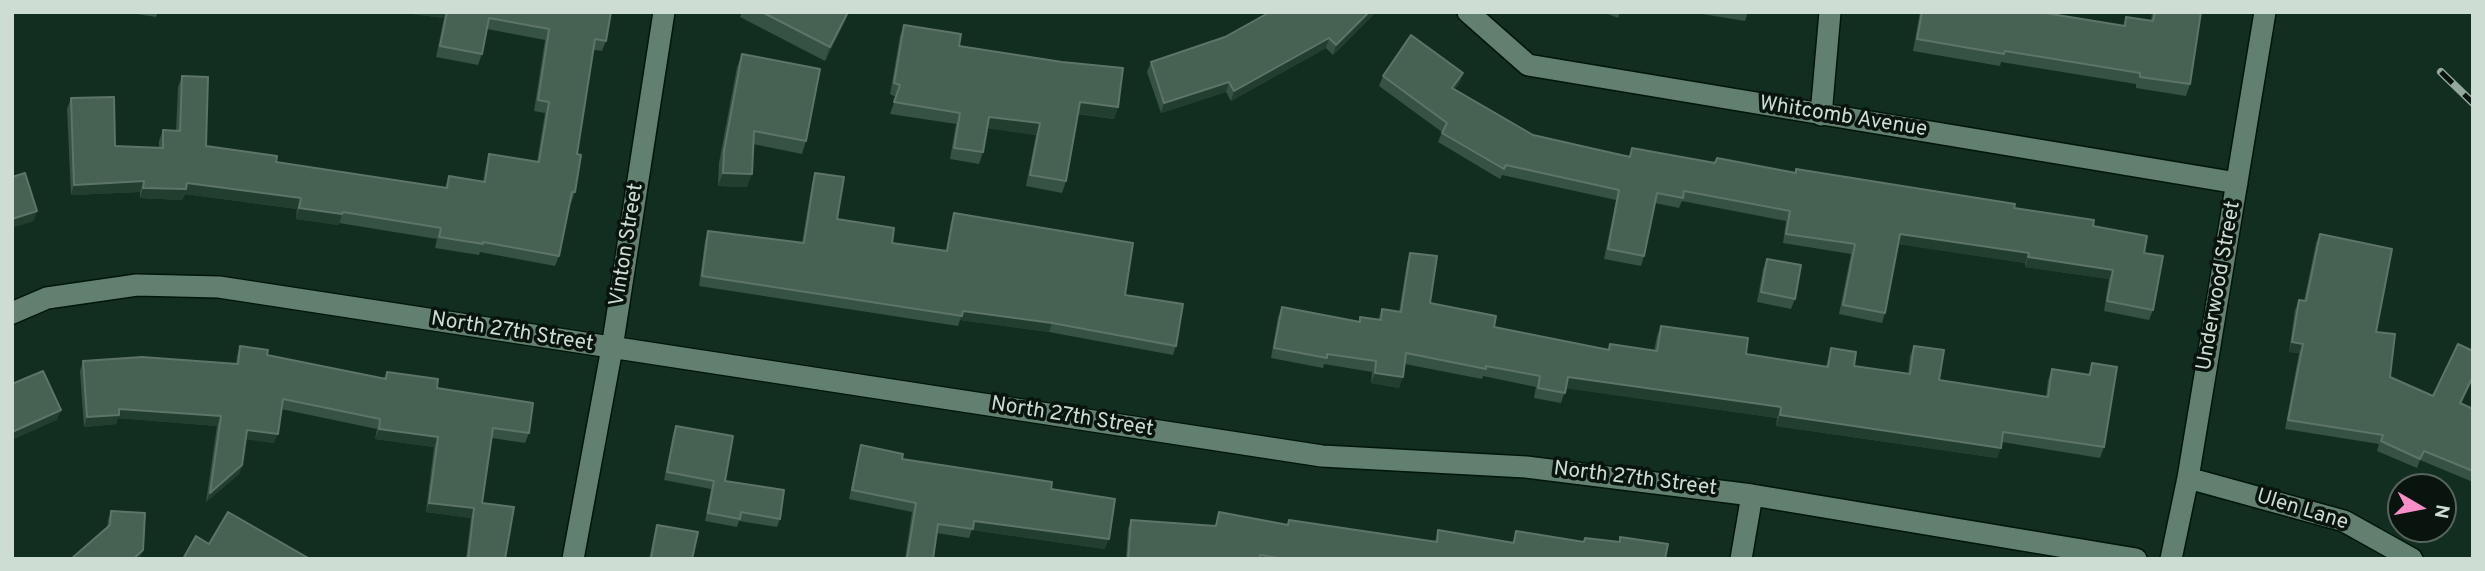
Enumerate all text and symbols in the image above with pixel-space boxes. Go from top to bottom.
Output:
street label: Whitcomb Avenue [1757,92,1929,144]
street label: Vinton Street [606,182,650,308]
street label: Underwood Street [2193,199,2247,373]
street label: North 27th Street [429,308,595,358]
street label: North 27th Street [989,393,1155,443]
street label: North 27th Street [1552,457,1718,503]
north arrow [2387,473,2457,543]
street label: Ulen Lane [2253,485,2351,537]
text: N [2428,502,2454,520]

